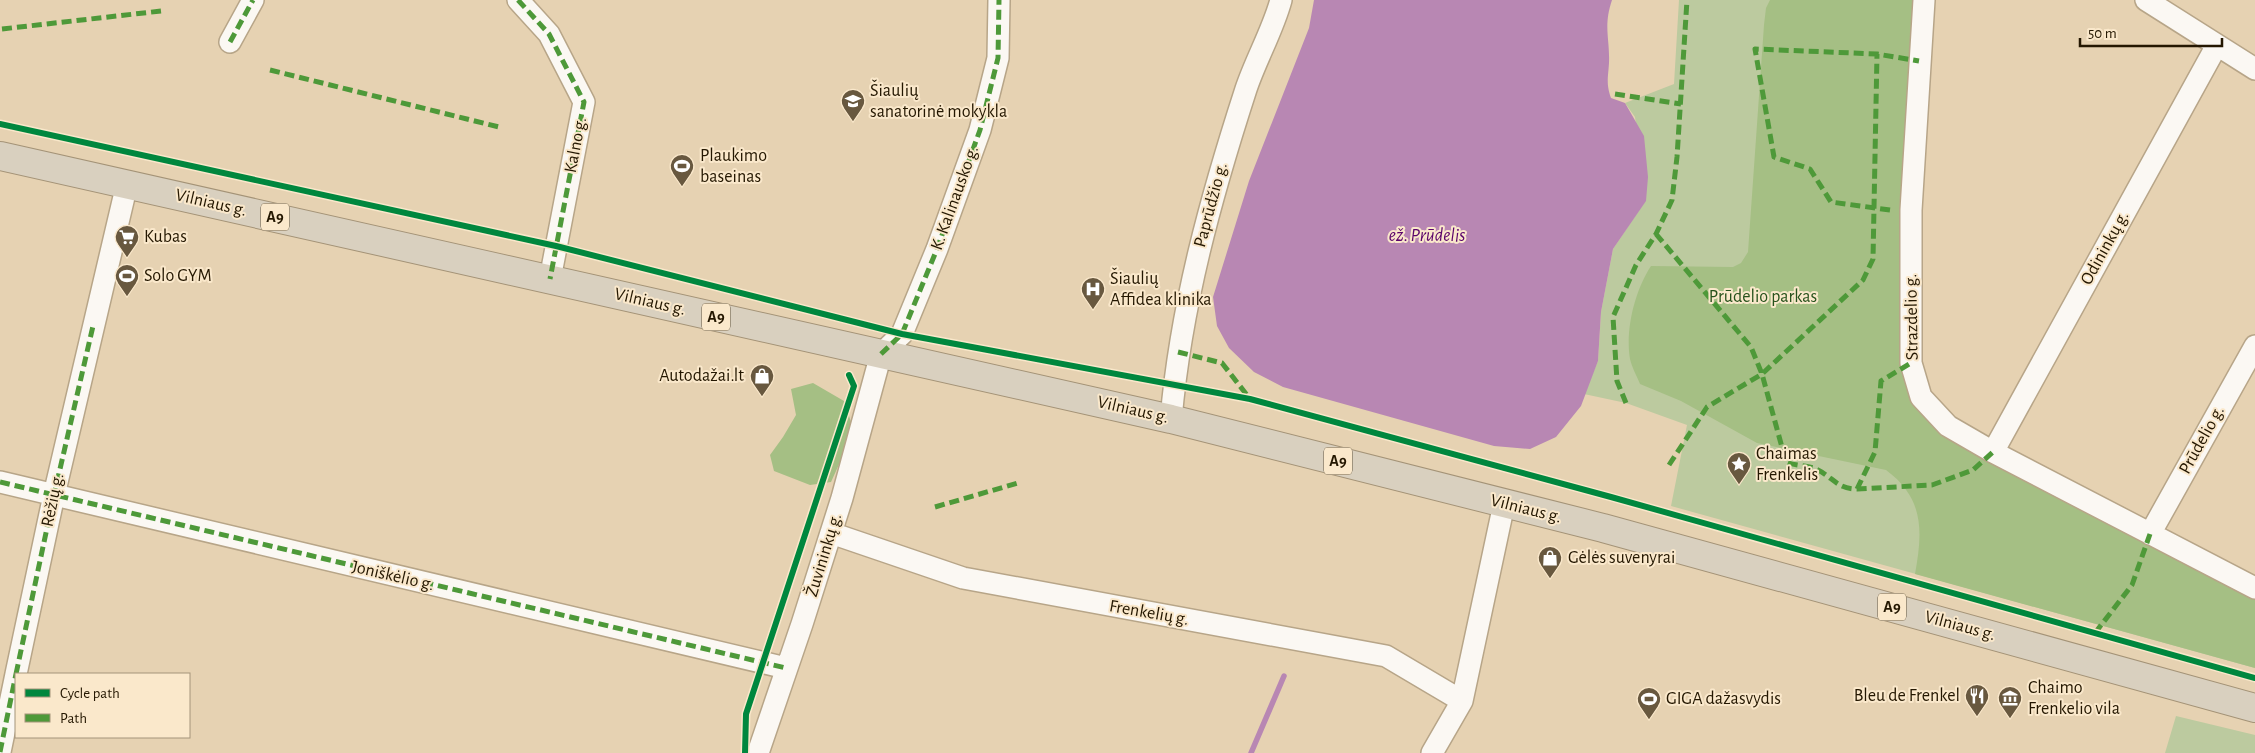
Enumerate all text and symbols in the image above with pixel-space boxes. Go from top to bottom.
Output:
scale bar [2080,15,2222,47]
text: 50 m [2088,26,2117,41]
place label: Šiaulių sanatorinė mokykla [870,79,1007,121]
school or university icon: Šiaulių sanatorinė mokykla [840,88,866,122]
street label: Kalno g. [562,116,590,174]
street label: K. Kalinausko g. [928,143,982,253]
place label: Plaukimo baseinas [700,147,767,186]
sports icon: Plaukimo baseinas [669,153,695,187]
street label: Paprūdžio g. [1191,161,1231,249]
street label: Vilniaus g. [174,186,248,220]
road number: A9 [261,203,289,230]
street label: Odininkų g. [2077,208,2133,288]
supermarket icon: Kubas [114,224,140,258]
water label: ež. Prūdelis [1389,226,1465,245]
place label: Kubas [144,228,187,246]
sports icon: Solo GYM [114,263,140,297]
place label: Solo GYM [144,267,212,285]
place label: Šiaulių Affidea klinika [1110,267,1212,309]
street label: Strazdelio g. [1902,274,1922,360]
hospital icon: Šiaulių Affidea klinika [1080,276,1106,310]
street label: Vilniaus g. [613,285,687,319]
park label: Prūdelio parkas [1709,288,1817,306]
road number: A9 [702,304,730,330]
shop icon: Autodažai.lt [749,363,775,397]
place label: Autodažai.lt [659,367,744,385]
street label: Vilniaus g. [1096,393,1170,427]
street label: Prūdelio g. [2176,403,2228,477]
place label: Chaimas Frenkelis [1756,445,1818,484]
road number: A9 [1324,448,1352,474]
place icon: Chaimas Frenkelis [1726,451,1752,485]
street label: Rėžių g. [39,471,67,529]
street label: Vilniaus g. [1489,491,1563,527]
street label: Žuvininkų g. [800,510,845,599]
shop icon: Gėlės suvenyrai [1537,545,1563,579]
place label: Gėlės suvenyrai [1568,549,1675,567]
street label: Joniškėlio g. [350,558,436,594]
road number: A9 [1878,594,1906,620]
street label: Frenkelių g. [1108,597,1190,629]
street label: Vilniaus g. [1923,608,1997,644]
legend [15,673,190,738]
place label: Chaimo Frenkelio vila [2028,679,2120,718]
restaurant icon: Bleu de Frenkel [1964,683,1990,717]
museum icon: Chaimo Frenkelio vila [1997,685,2023,719]
text: Cycle path [60,686,120,701]
sports icon: GIGA dažasvydis [1636,686,1662,720]
place label: Bleu de Frenkel [1854,687,1960,705]
place label: GIGA dažasvydis [1666,690,1781,708]
text: Path [60,711,87,726]

